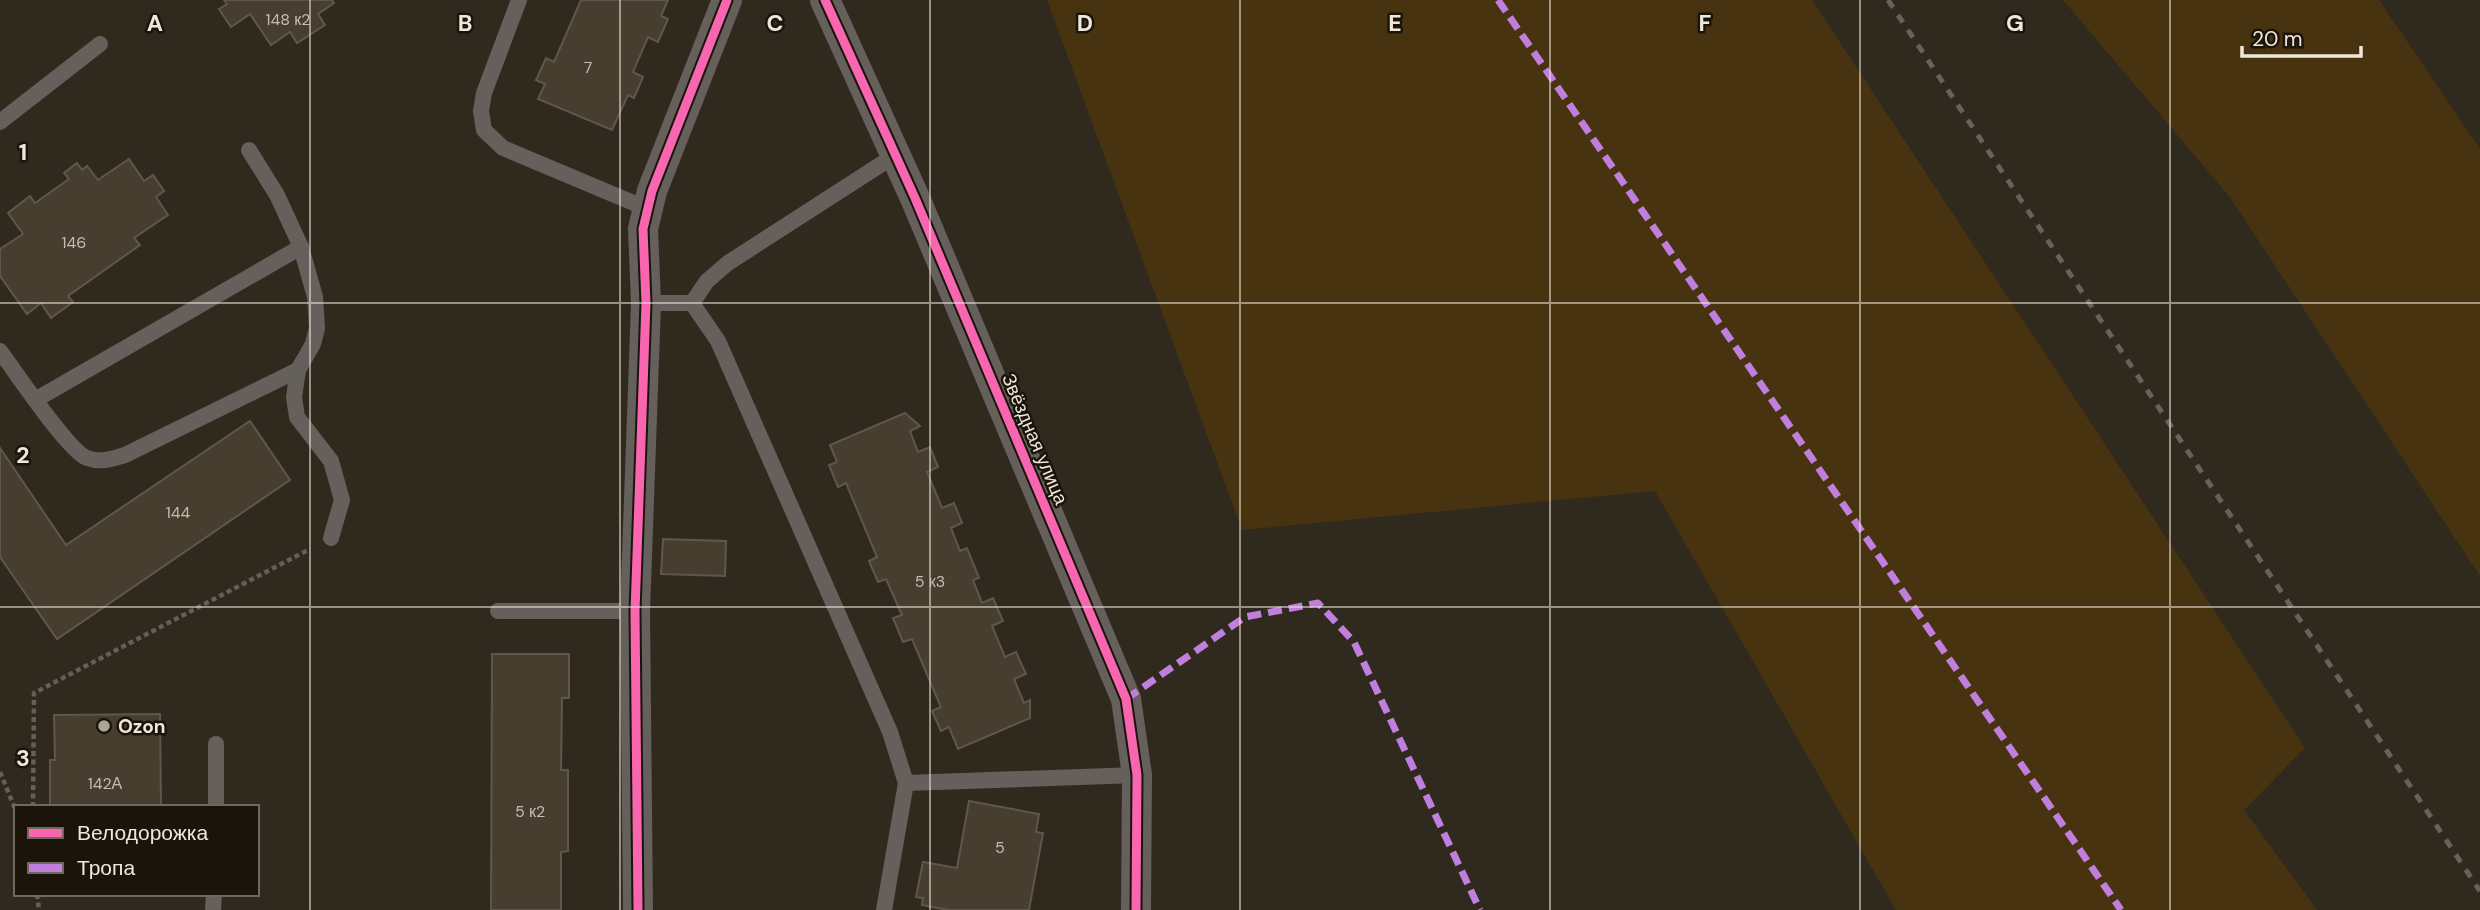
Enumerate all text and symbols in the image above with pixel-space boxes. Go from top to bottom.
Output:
text: A [147,8,163,38]
text: B [458,8,472,38]
text: C [767,8,783,38]
text: D [1077,8,1093,38]
text: E [1388,8,1402,38]
text: F [1699,8,1712,38]
text: G [2006,8,2024,38]
house number: 148 к2 [266,9,310,30]
scale bar [2242,14,2361,58]
text: 20 m [2252,25,2303,53]
house number: 7 [584,57,592,78]
text: 1 [19,137,27,167]
house number: 146 [62,232,86,253]
street label: Звёздная улица [996,370,1074,509]
text: 2 [16,440,30,470]
house number: 144 [166,502,190,523]
house number: 5 к3 [915,571,945,592]
place label: Ozon [118,714,166,739]
marker: Ozon [96,718,112,734]
text: 3 [16,743,30,773]
house number: 142А [88,773,123,794]
house number: 5 к2 [515,801,545,822]
legend [14,805,259,896]
text: Велодорожка [77,819,208,847]
house number: 5 [995,837,1005,858]
text: Тропа [77,854,135,882]

